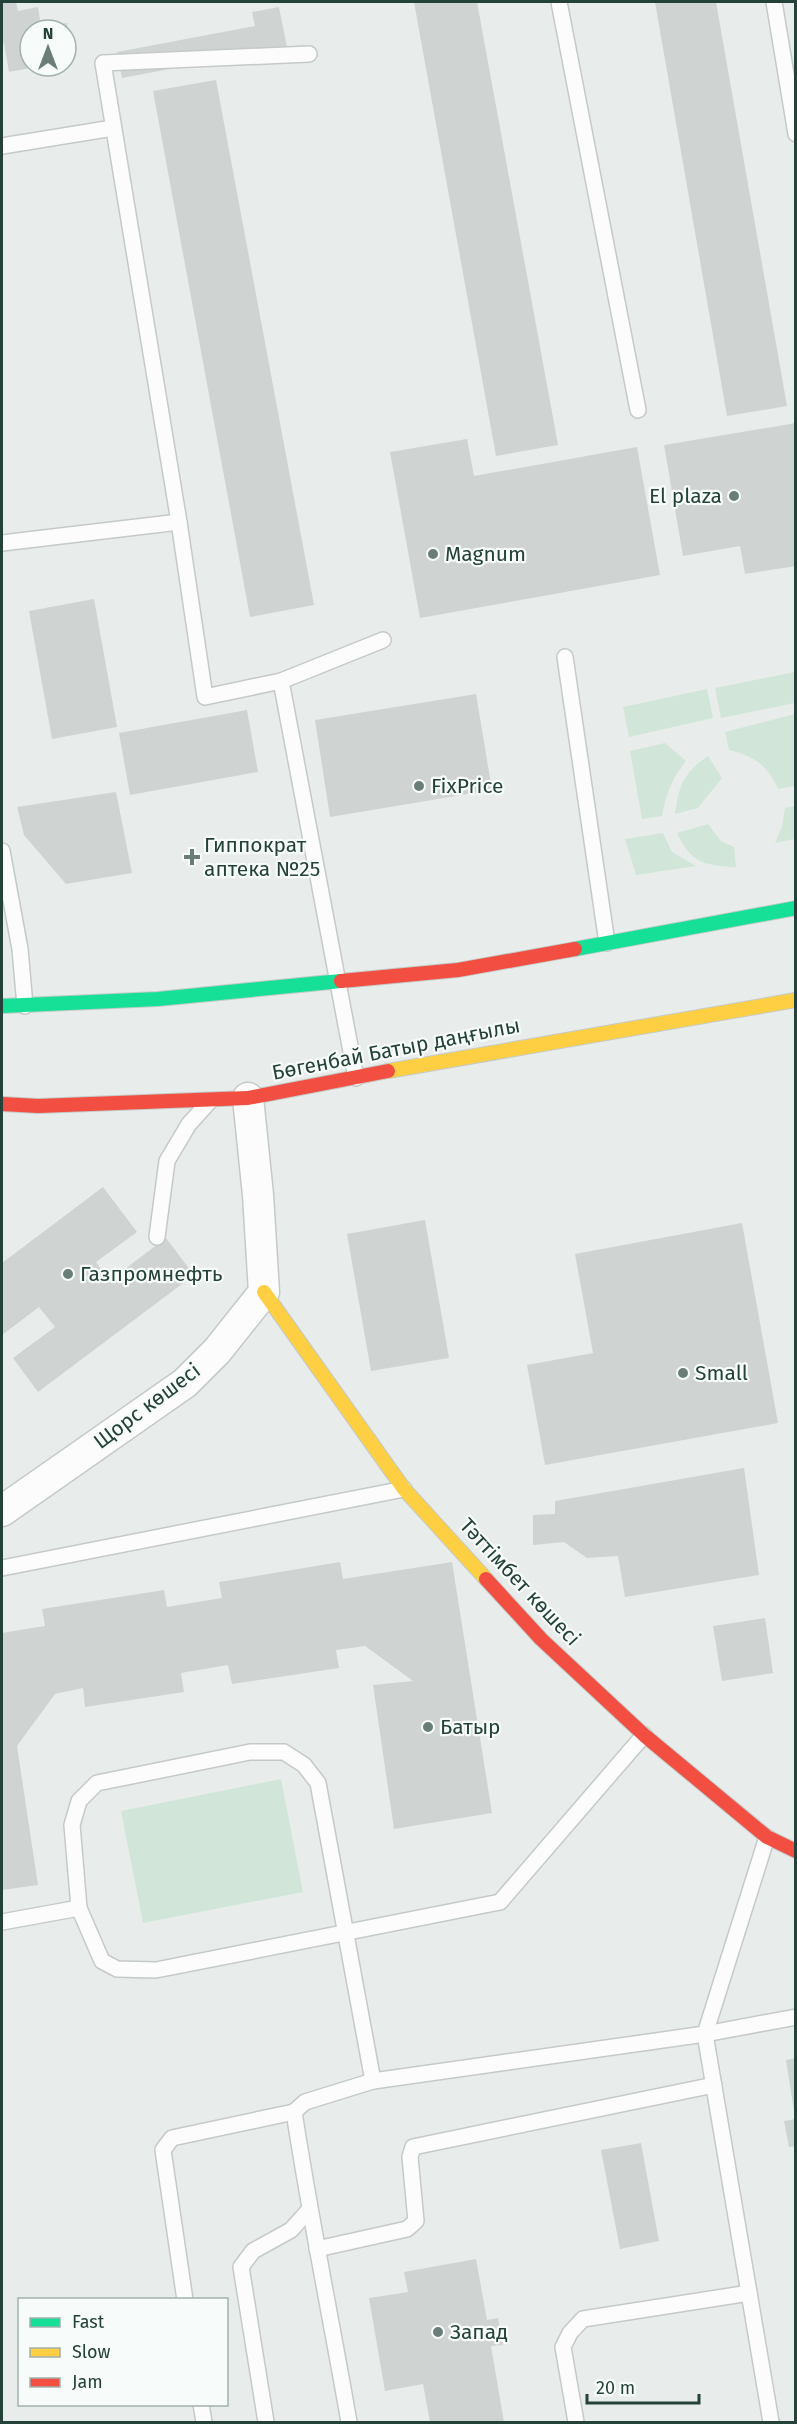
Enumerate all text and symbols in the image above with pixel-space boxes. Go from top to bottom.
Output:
north arrow [18,18,78,78]
text: N [43,24,53,43]
place label: El plaza [649,483,722,509]
marker: El plaza [727,489,741,503]
place label: Magnum [445,541,526,567]
marker: Magnum [426,547,440,561]
place label: FixPrice [431,773,504,799]
marker: FixPrice [412,779,426,793]
place label: Гиппократ аптека №25 [204,832,320,882]
marker: Гиппократ аптека №25 [185,850,199,864]
street label: Бөгенбай Батыр даңғылы [270,1012,522,1086]
place label: Газпромнефть [80,1261,223,1287]
marker: Газпромнефть [61,1267,75,1281]
street label: Щорс көшесі [89,1357,205,1455]
place label: Small [695,1360,748,1386]
marker: Small [676,1366,690,1380]
street label: Тәттімбет көшесі [454,1513,586,1651]
place label: Батыр [440,1714,501,1740]
marker: Батыр [421,1720,435,1734]
legend [18,2298,228,2406]
text: Fast [72,2311,105,2333]
place label: Запад [450,2319,508,2345]
marker: Запад [431,2325,445,2339]
text: Slow [72,2341,111,2363]
scale bar [587,2367,700,2405]
text: Jam [72,2371,103,2393]
text: 20 m [596,2377,635,2399]

